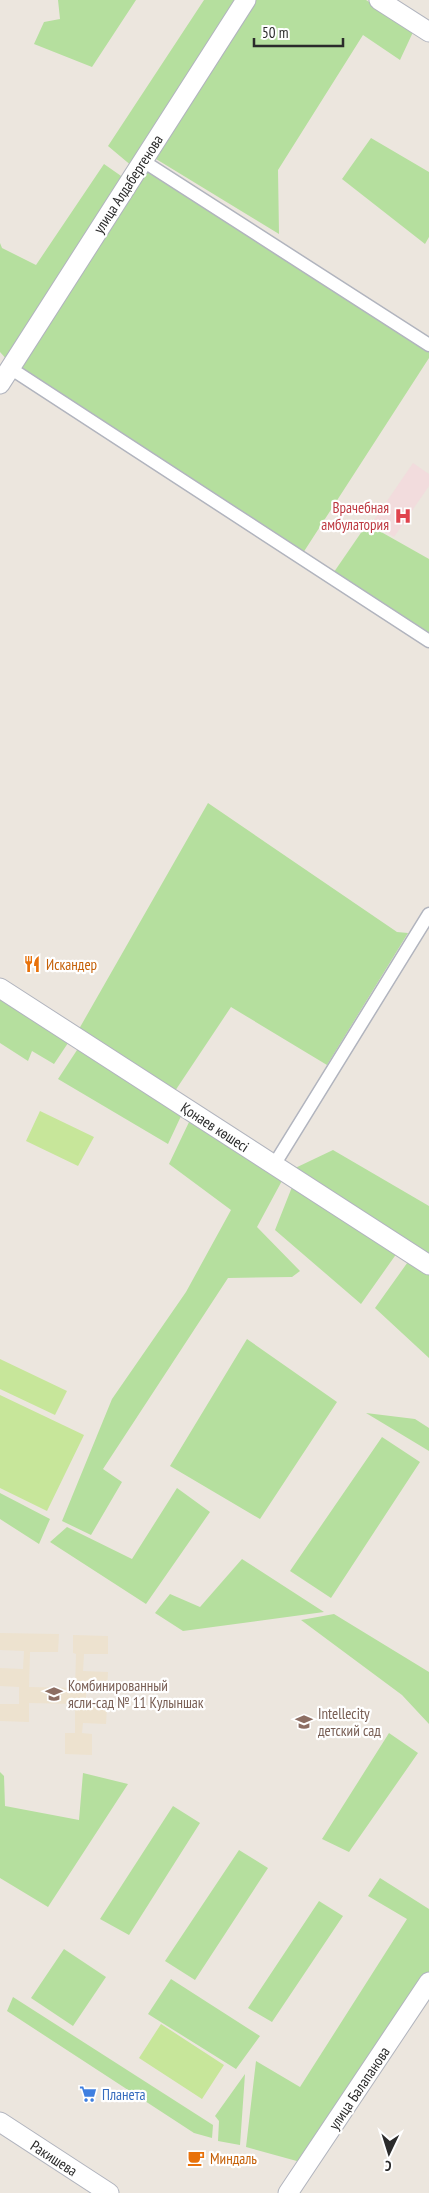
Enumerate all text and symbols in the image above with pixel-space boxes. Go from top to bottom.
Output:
scale bar [254,15,343,47]
text: 50 m [262,23,288,42]
street label: улица Алдабергенова [89,131,167,237]
place label: Врачебная амбулатория [321,498,389,534]
hospital icon: Врачебная амбулатория [393,506,413,526]
restaurant icon: Искандер [22,954,42,974]
place label: Искандер [46,955,97,974]
street label: Қонаев көшесі [177,1098,253,1156]
place label: Комбинированный ясли-сад № 11 Кулыншак [68,1676,204,1712]
school or university icon: Комбинированный ясли-сад № 11 Кулыншак [44,1684,64,1704]
place label: Intellecity детский сад [318,1704,381,1740]
school or university icon: Intellecity детский сад [294,1712,314,1732]
street label: улица Балапанова [324,2043,394,2133]
supermarket icon: Планета [78,2084,98,2104]
place label: Планета [102,2085,146,2104]
north arrow [364,2128,414,2178]
street label: Ракишева [27,2136,81,2180]
cafe icon: Миндаль [186,2148,206,2168]
place label: Миндаль [210,2149,257,2168]
text: С [384,2157,392,2175]

